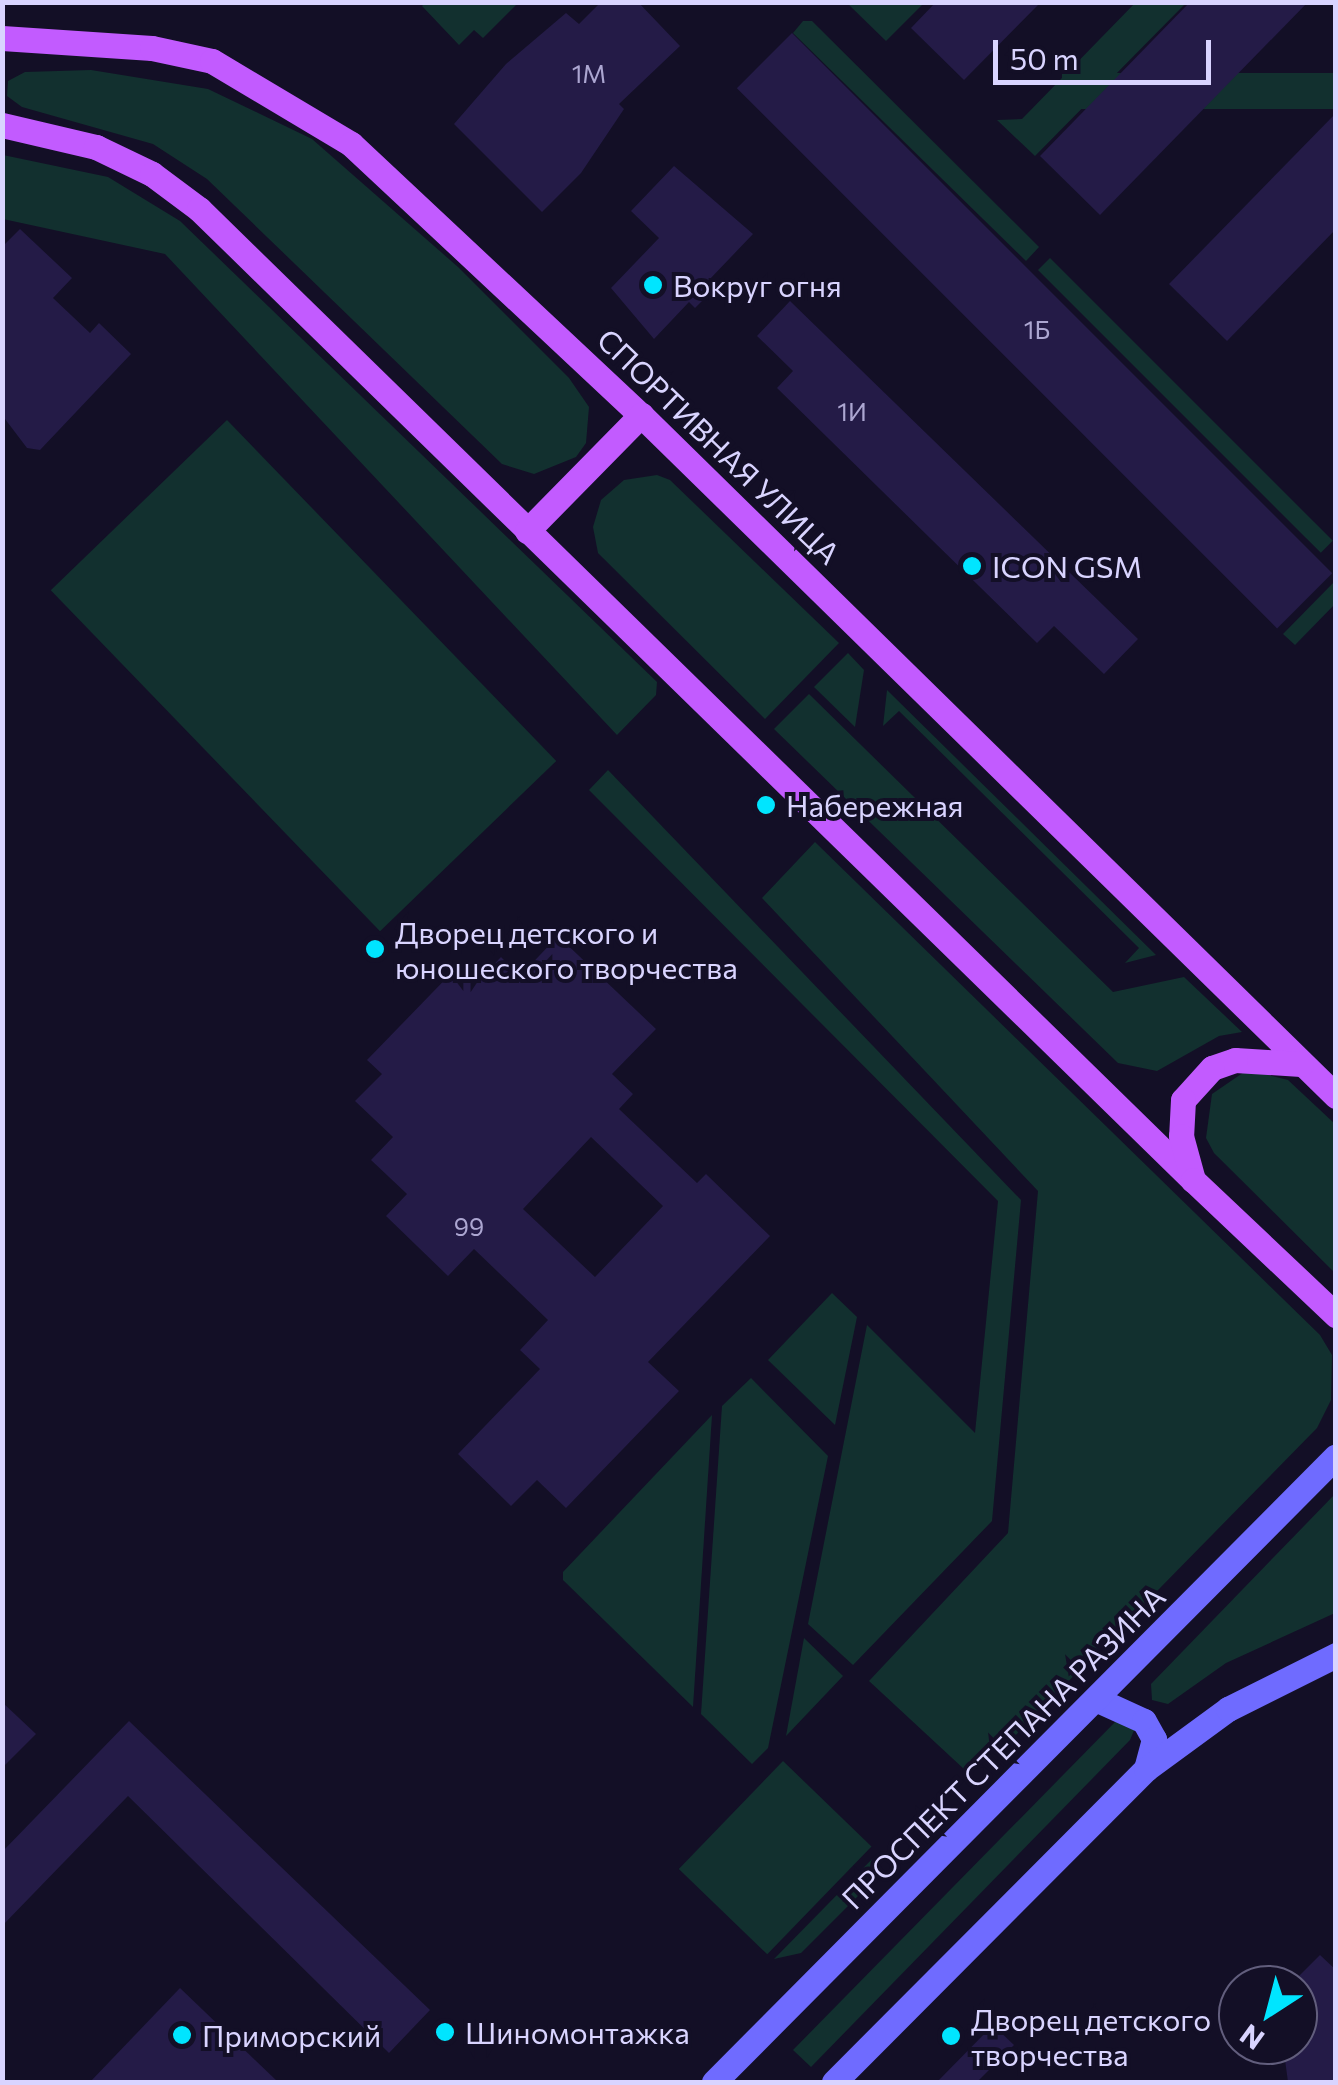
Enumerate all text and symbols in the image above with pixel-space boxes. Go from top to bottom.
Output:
scale bar [998,20,1216,82]
text: 50 m [1010,39,1079,76]
house number: 1М [572,58,606,88]
place label: Вокруг огня [673,267,842,303]
marker: Вокруг огня [642,274,664,296]
house number: 1Б [1024,314,1050,344]
street label: СПОРТИВНАЯ УЛИЦА [590,321,848,571]
house number: 1И [837,396,867,426]
place label: ICON GSM [992,548,1142,584]
marker: ICON GSM [961,555,983,577]
place label: Набережная [786,787,964,823]
marker: Набережная [755,794,777,816]
place label: Дворец детского и юношеского творчества [395,914,738,984]
marker: Дворец детского и юношеского творчества [364,938,386,960]
house number: 99 [454,1211,484,1241]
street label: ПРОСПЕКТ СТЕПАНА РАЗИНА [834,1578,1172,1916]
north arrow [1218,1965,1318,2065]
place label: Дворец детского творчества [971,2001,1211,2072]
place label: Шиномонтажка [465,2014,690,2050]
place label: Приморский [202,2017,381,2053]
text: N [1233,2018,1270,2058]
marker: Шиномонтажка [434,2021,456,2043]
marker: Приморский [171,2024,193,2046]
marker: Дворец детского творчества [940,2025,962,2047]

